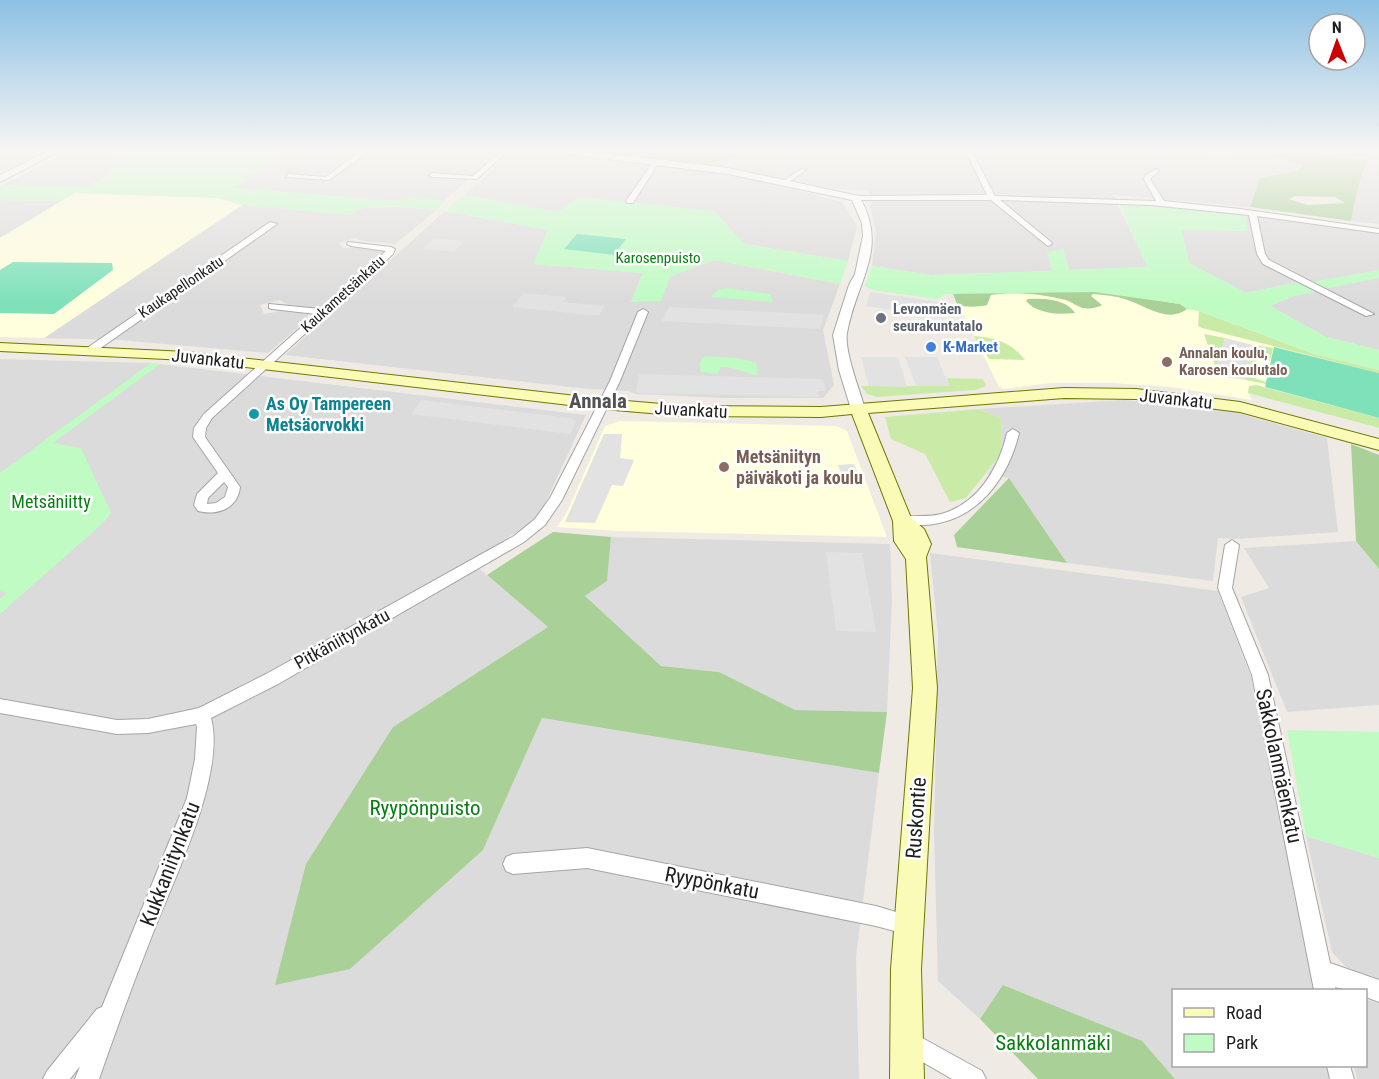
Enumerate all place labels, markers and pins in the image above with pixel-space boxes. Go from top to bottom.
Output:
place label: Levonmäen seurakuntatalo [893,300,983,335]
marker: Levonmäen seurakuntatalo [874,311,888,325]
place label: K-Market [943,338,998,356]
marker: K-Market [924,340,938,354]
place label: Annalan koulu, Karosen koulutalo [1179,344,1287,379]
marker: Annalan koulu, Karosen koulutalo [1160,355,1174,369]
place label: As Oy Tampereen Metsäorvokki [266,393,391,435]
marker: As Oy Tampereen Metsäorvokki [247,407,261,421]
place label: Metsäniityn päiväkoti ja koulu [736,446,863,488]
marker: Metsäniityn päiväkoti ja koulu [717,460,731,474]

